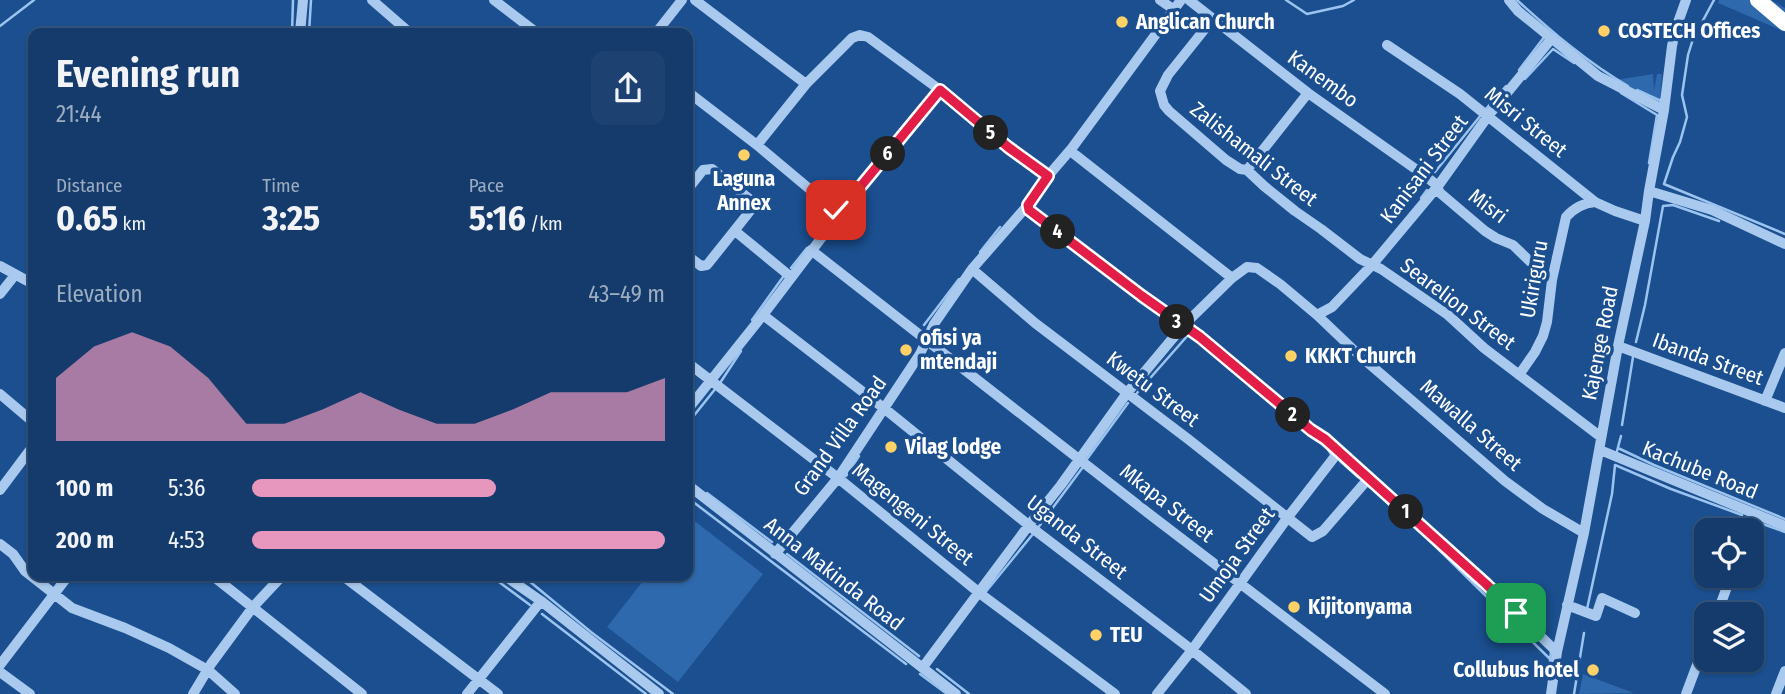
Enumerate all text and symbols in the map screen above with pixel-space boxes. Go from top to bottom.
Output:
place label: Anglican Church [1135,9,1275,35]
marker: Anglican Church [1114,14,1130,30]
place label: COSTECH Offices [1618,18,1760,44]
marker: COSTECH Offices [1596,23,1612,39]
street label: Kanembo [1283,45,1363,113]
text: Evening run [56,51,240,97]
button: share [591,51,665,125]
street label: Misri Street [1480,81,1573,163]
street label: Zalishamali Street [1185,96,1323,212]
text: 21:44 [56,100,102,128]
street label: Kanisani Street [1375,109,1473,229]
pin: 5 [974,116,1009,150]
text: 5 [986,121,995,144]
pin: 6 [870,136,906,172]
text: 6 [883,142,892,165]
marker: Laguna Annex [736,147,752,163]
place label: Laguna Annex [713,166,775,216]
text: Distance [56,174,123,197]
text: Time [262,174,300,197]
text: Pace [469,174,504,197]
pin [806,180,866,240]
street label: Misri [1463,183,1513,229]
icon: check [817,191,855,229]
text: 0.65 [56,197,118,239]
text: 3:25 [262,197,320,239]
text: 5:16 [469,197,526,239]
text: km [118,212,146,235]
text: /km [526,212,563,235]
pin: 4 [1040,215,1076,250]
text: 4 [1053,220,1062,243]
street label: Ukiriguru [1514,238,1554,320]
street label: Searelion Street [1395,252,1521,356]
text: Elevation [56,280,143,308]
text: 43–49 m [588,280,665,308]
street label: Kajenge Road [1576,284,1624,402]
pin: 3 [1160,304,1194,340]
text: 3 [1172,310,1181,333]
place label: ofisi ya mtendaji [920,325,997,375]
street label: Ibanda Street [1649,327,1767,391]
marker: ofisi ya mtendaji [898,342,914,358]
place label: KKKT Church [1305,343,1416,369]
street label: Kwetu Street [1101,346,1205,432]
marker: KKKT Church [1283,348,1299,364]
street label: Grand Villa Road [788,371,892,501]
street label: Mawalla Street [1415,374,1527,476]
pin: 2 [1276,398,1310,432]
text: 2 [1288,403,1297,426]
place label: Vilag lodge [904,434,1001,460]
street label: Kachube Road [1638,435,1762,505]
marker: Vilag lodge [883,439,899,455]
street label: Magengeni Street [847,457,979,571]
street label: Mkapa Street [1115,458,1219,548]
text: 100 m [56,474,113,502]
text: 5:36 [168,474,205,502]
street label: Uganda Street [1021,489,1133,585]
pin: 1 [1388,494,1424,530]
text: 1 [1401,500,1410,523]
street label: Umoja Street [1194,502,1280,608]
street label: Anna Makinda Road [759,511,909,637]
map controls [1694,518,1764,672]
button: locate [1694,518,1764,588]
text: 200 m [56,526,114,554]
text: 4:53 [168,526,205,554]
pin [1486,583,1546,643]
place label: Kijitonyama [1308,594,1412,620]
icon: arrive [1497,594,1535,632]
marker: Kijitonyama [1286,599,1302,615]
button: layers [1694,602,1764,672]
place label: TEU [1110,622,1143,648]
marker: TEU [1088,627,1104,643]
place label: Collubus hotel [1453,657,1579,683]
marker: Collubus hotel [1585,662,1601,678]

